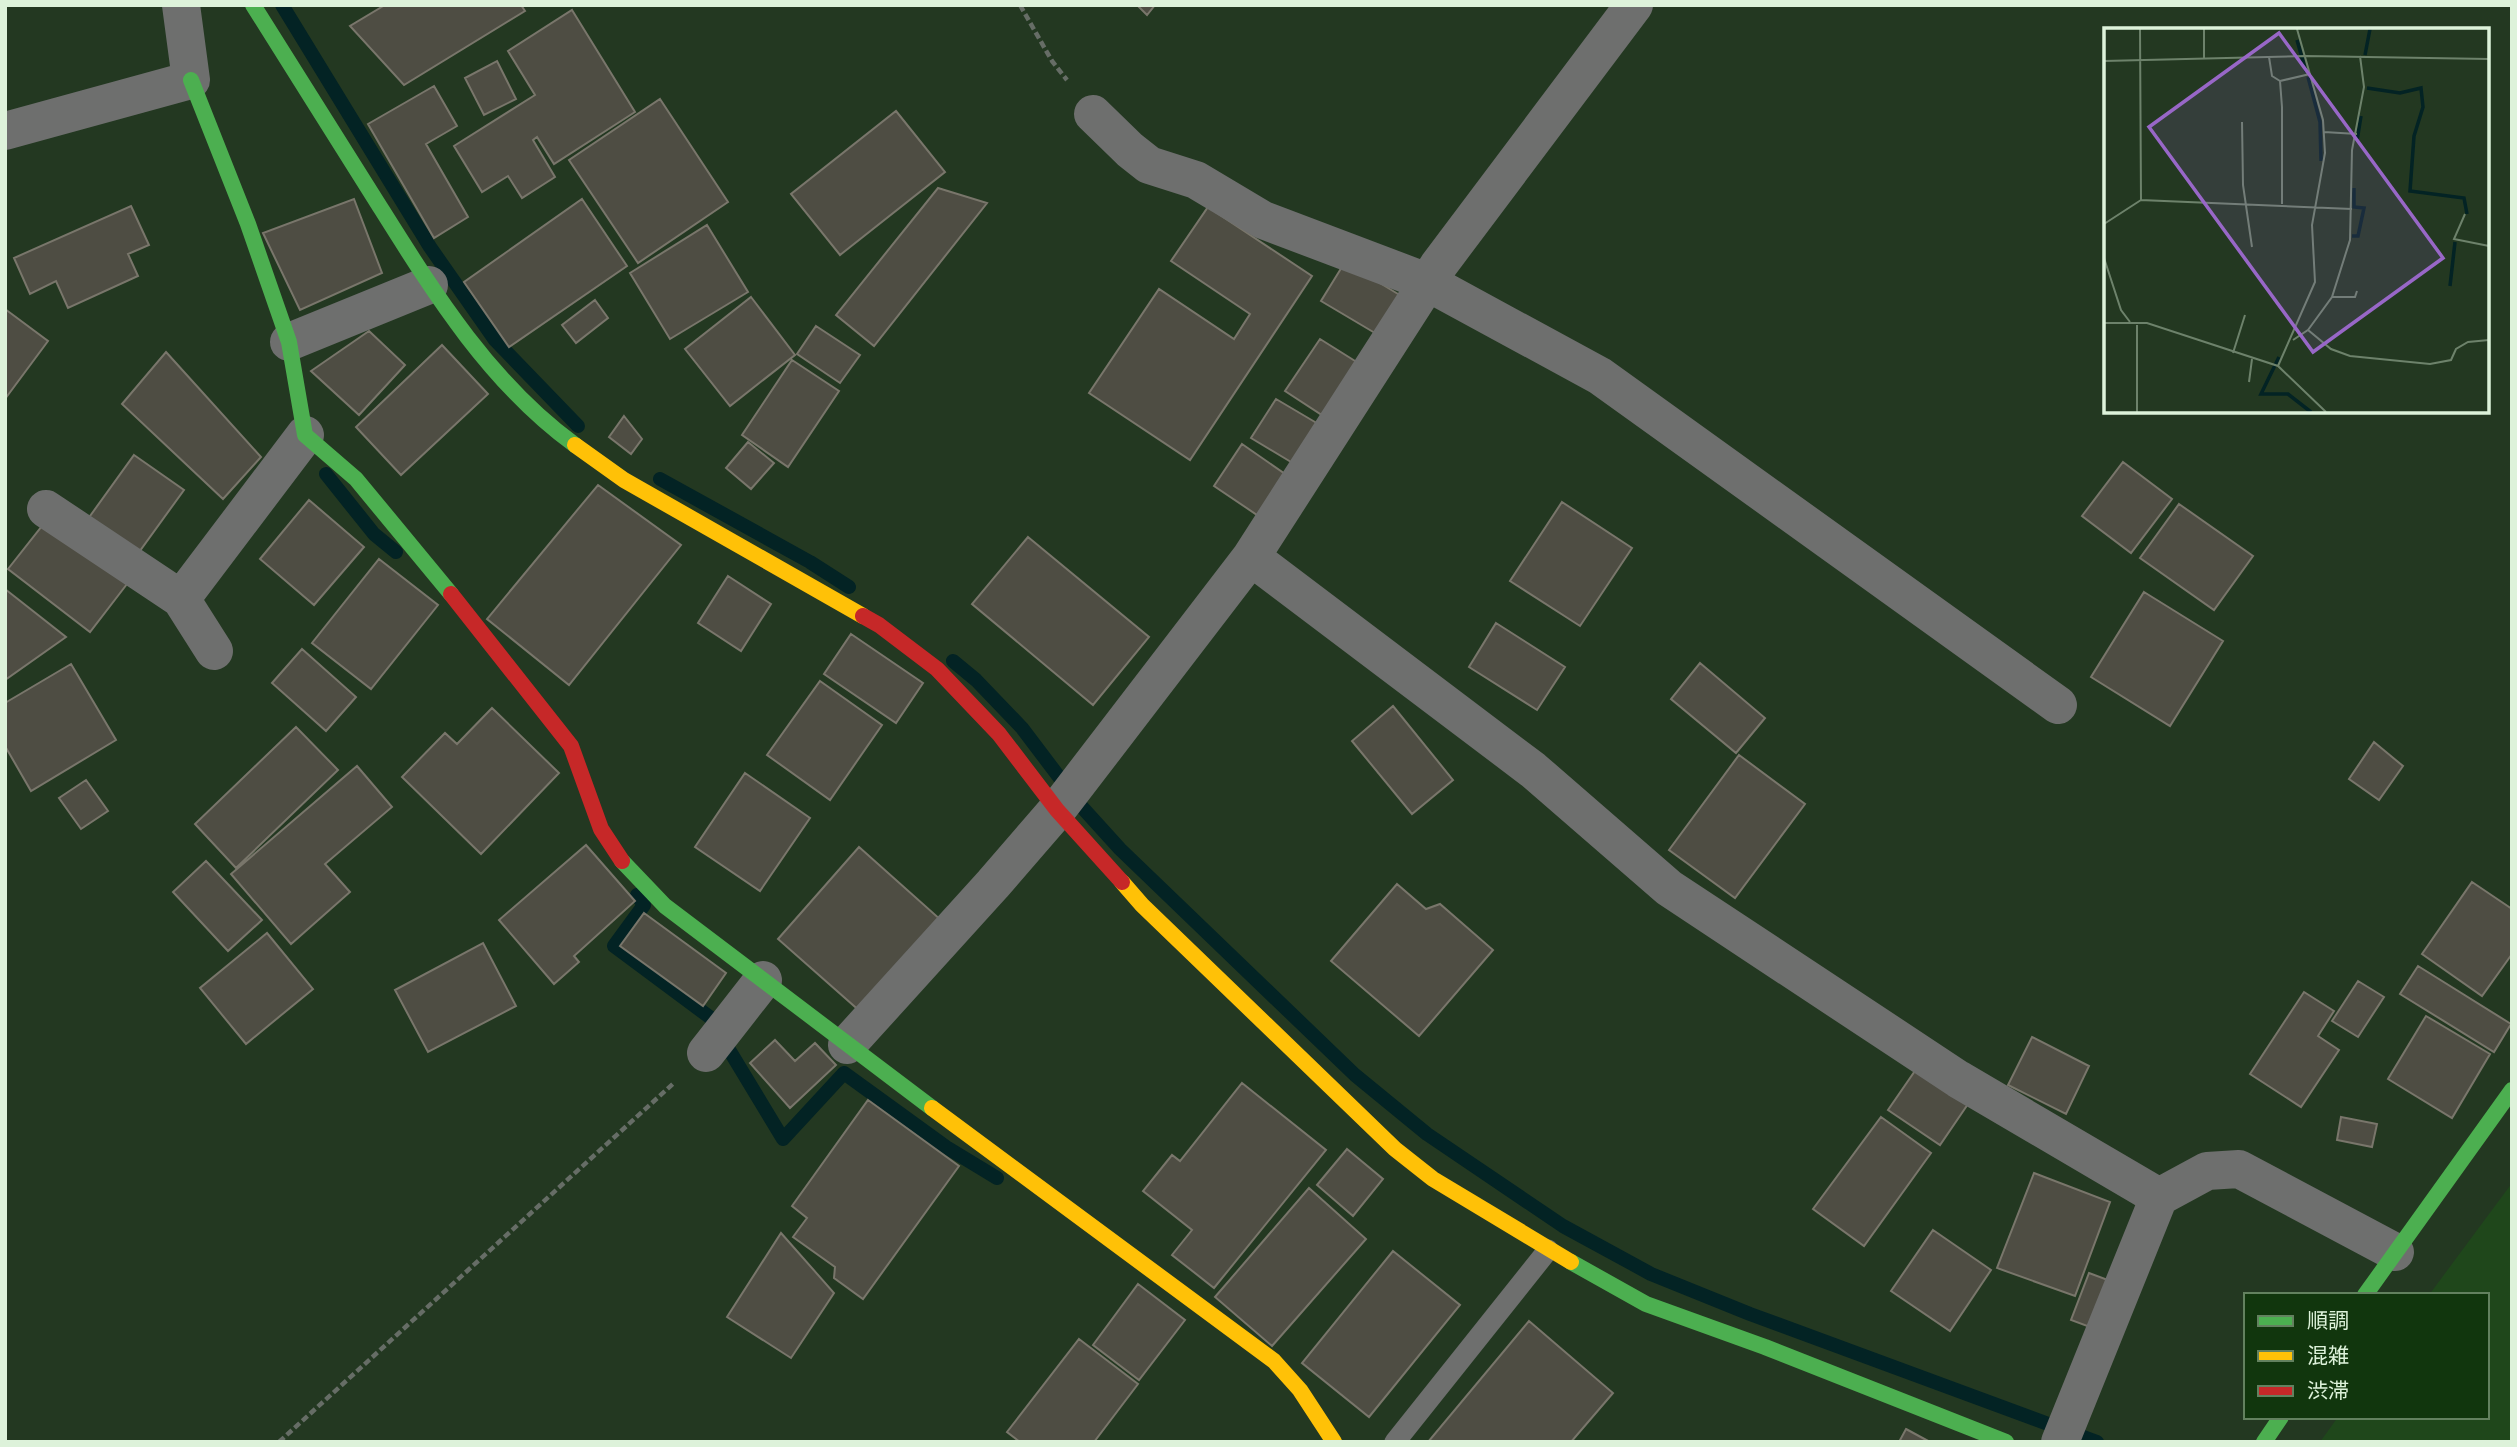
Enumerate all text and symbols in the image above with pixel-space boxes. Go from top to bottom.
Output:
inset map [2104,28,2489,413]
legend [2244,1293,2489,1419]
text: 順調 [2307,1306,2349,1334]
text: 混雑 [2307,1341,2349,1369]
text: 渋滞 [2307,1376,2349,1404]

